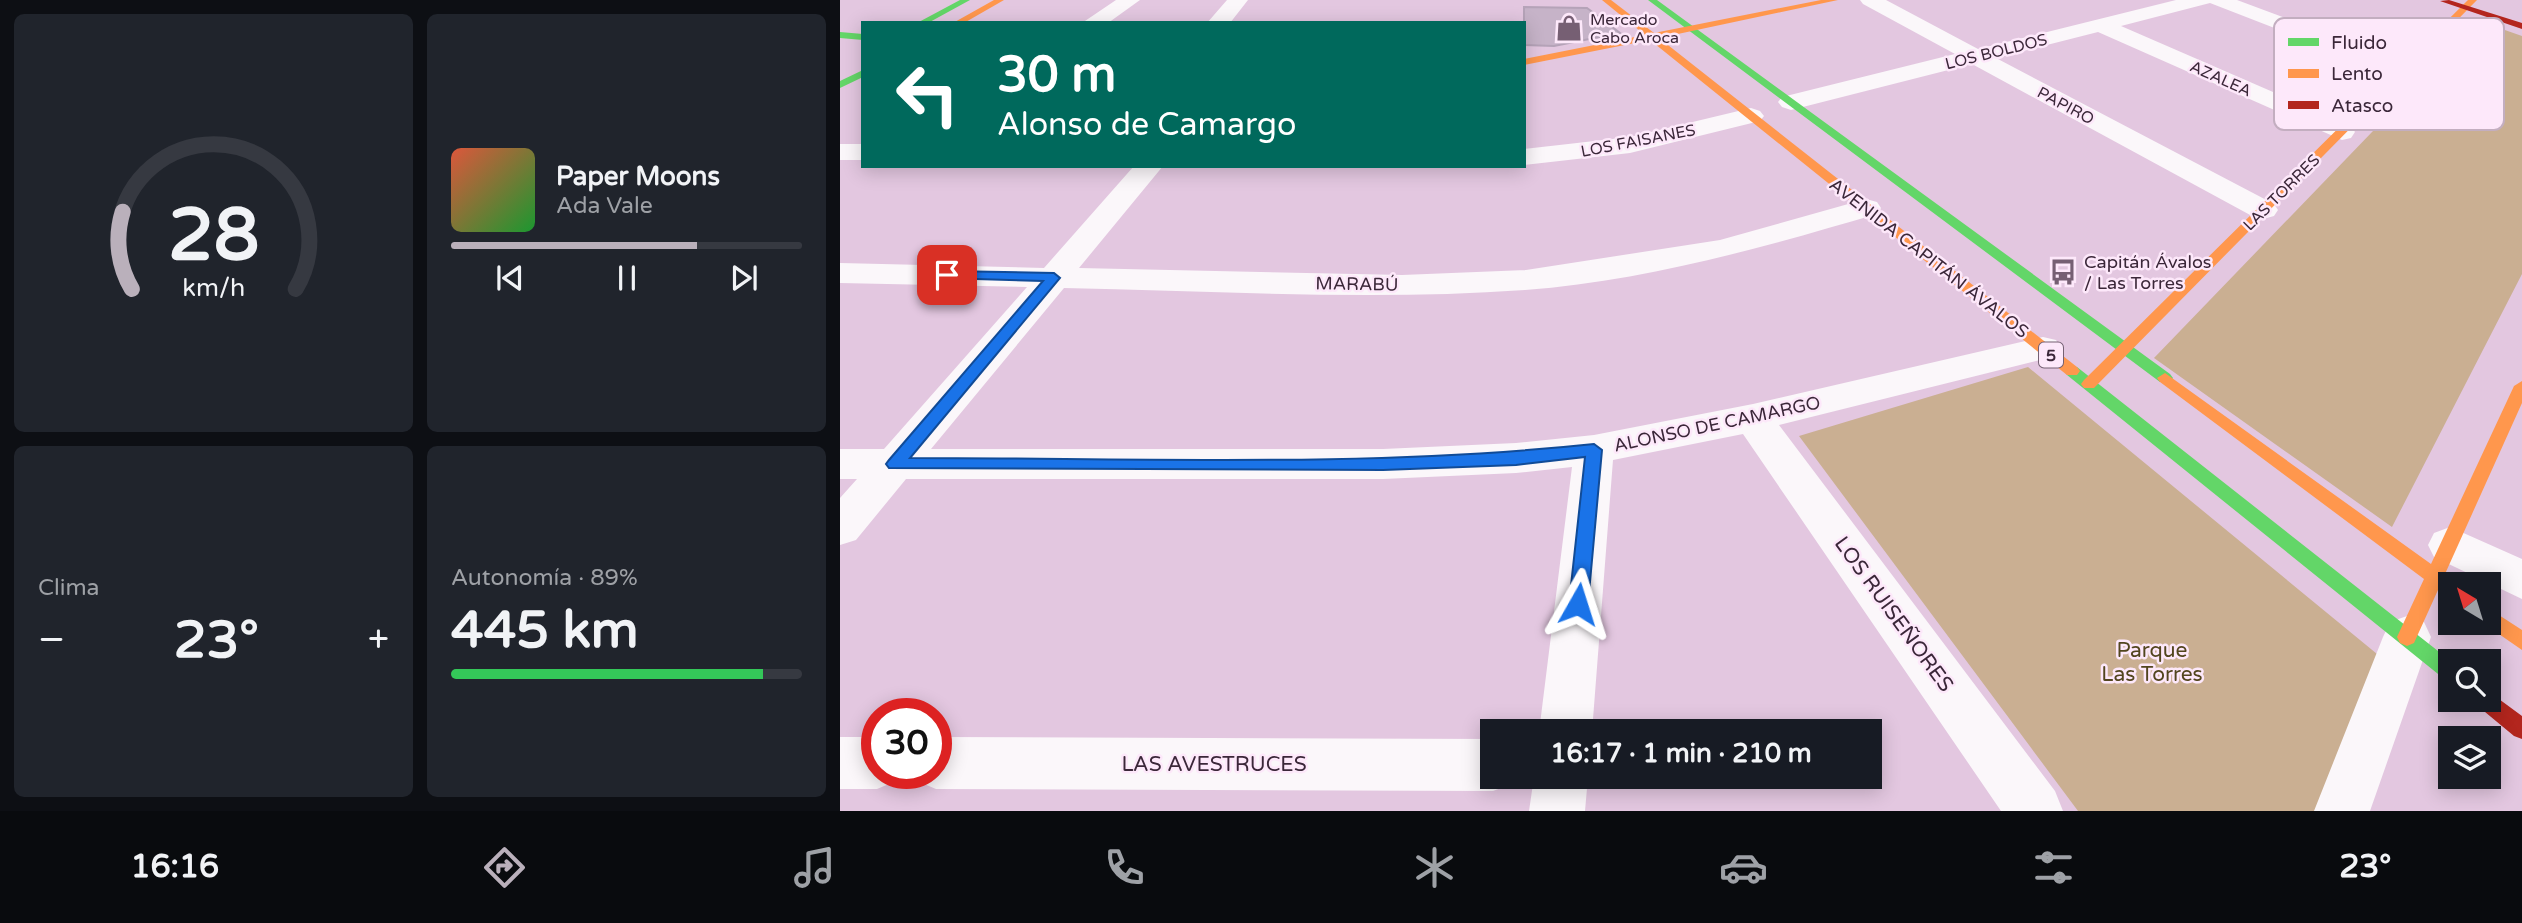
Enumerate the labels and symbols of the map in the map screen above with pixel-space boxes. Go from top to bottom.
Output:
place label: Mercado Cabo Aroca [1590,10,1679,48]
shop icon: Mercado Cabo Aroca [1554,13,1584,43]
legend [2274,18,2504,130]
street label: LOS BOLDOS [1943,30,2049,74]
text: Fluido [2331,32,2387,54]
street label: AZALEA [2187,56,2255,101]
text: Lento [2331,63,2383,85]
street label: PAPIRO [2034,83,2097,129]
text: Atasco [2331,95,2393,117]
street label: LOS FAISANES [1579,120,1697,162]
street label: LAS TORRES [2239,150,2324,235]
street label: AVENIDA CAPITÁN ÁVALOS [1825,173,2033,343]
pin [917,245,977,305]
place label: Capitán Ávalos / Las Torres [2084,251,2212,294]
bus stop icon: Capitán Ávalos / Las Torres [2048,257,2078,287]
street label: MARABÚ [1315,272,1399,296]
road number: 5 [2039,342,2063,368]
street label: ALONSO DE CAMARGO [1612,391,1822,457]
street label: LOS RUISEÑORES [1829,532,1958,697]
position arrow [1541,567,1615,641]
north arrow [2438,572,2501,635]
park label: Parque Las Torres [2101,638,2203,687]
speed limit sign: 30 [861,698,952,789]
street label: LAS AVESTRUCES [1121,752,1307,777]

